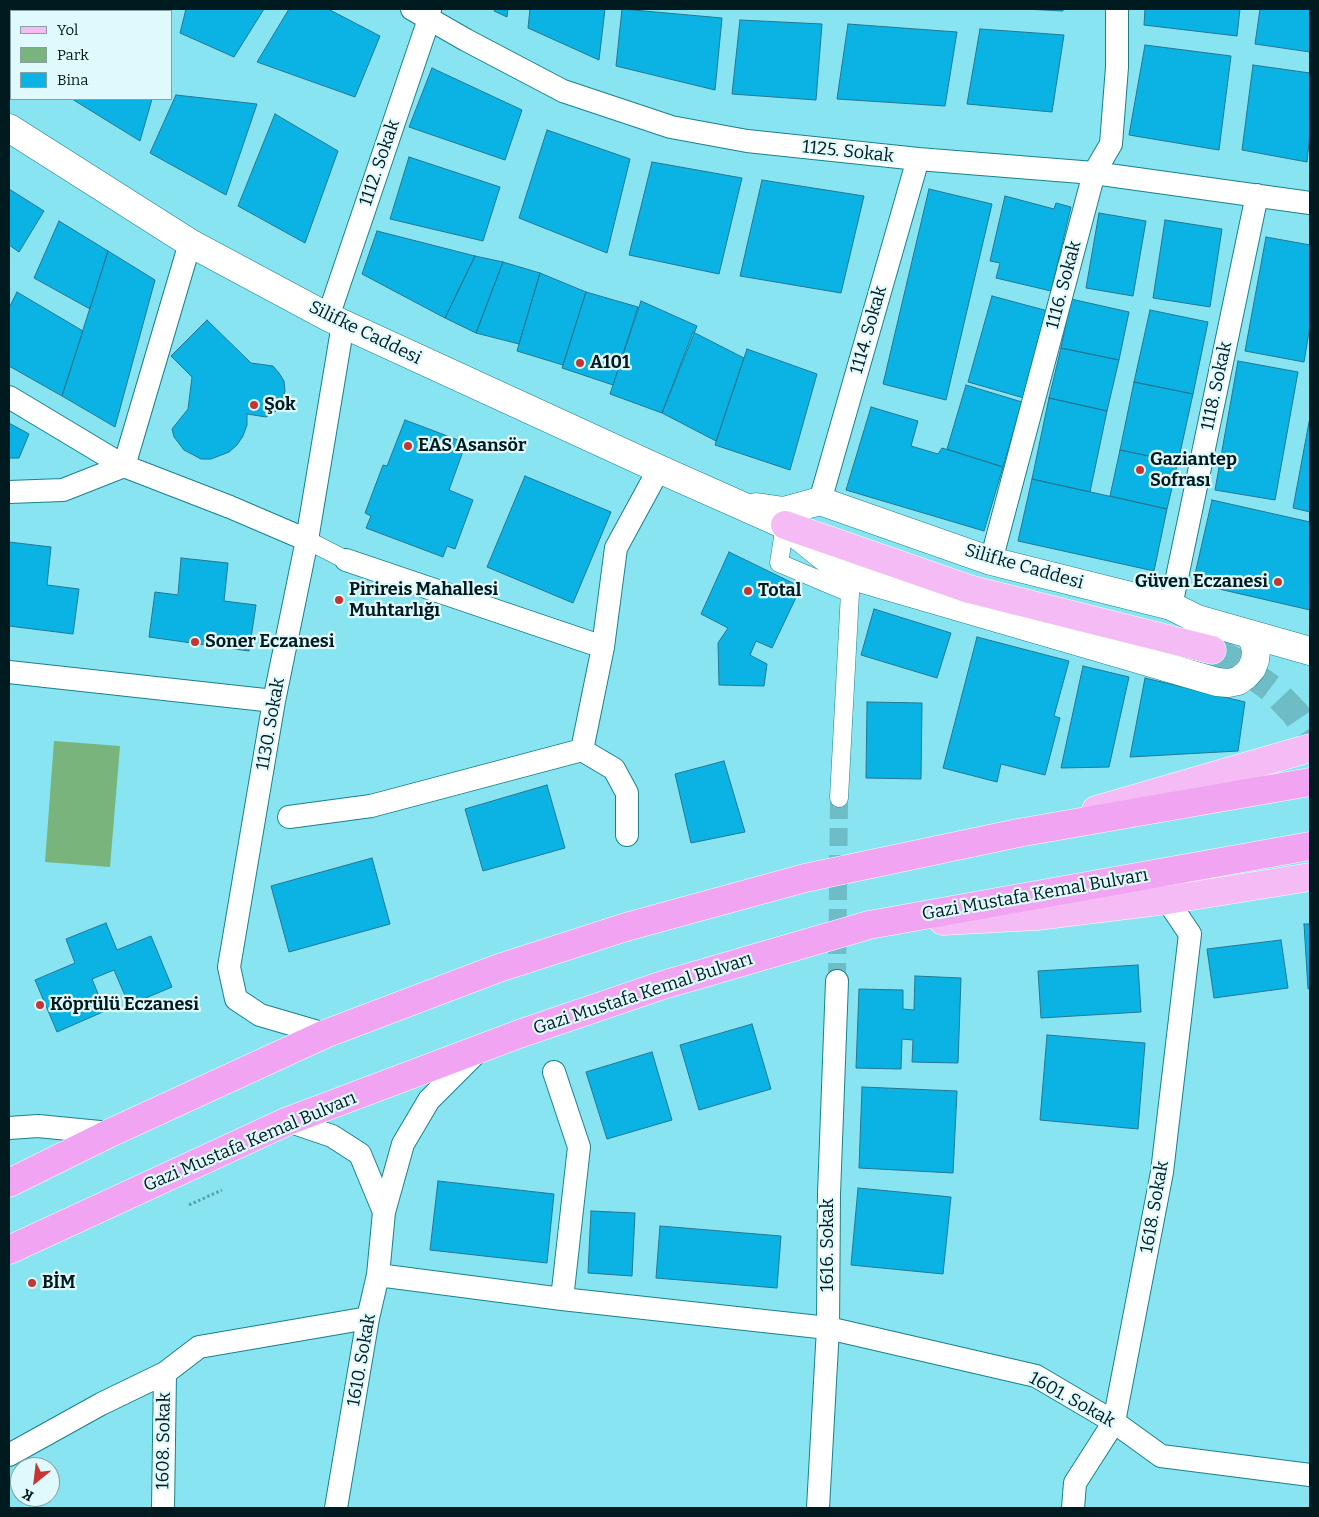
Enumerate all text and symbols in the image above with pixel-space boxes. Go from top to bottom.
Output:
legend [10,10,172,100]
text: Yol [57,21,78,39]
text: Park [57,46,89,64]
text: Bina [57,71,89,89]
street label: 1112. Sokak [355,117,405,209]
street label: 1125. Sokak [801,136,895,168]
street label: 1116. Sokak [1042,238,1086,332]
street label: 1114. Sokak [846,284,892,376]
street label: Silifke Caddesi [305,296,425,370]
street label: 1118. Sokak [1197,340,1237,432]
place label: A101 [590,352,630,374]
marker: A101 [574,357,586,369]
place label: Şok [264,394,296,416]
marker: Şok [248,399,260,411]
place label: EAS Asansör [418,435,526,457]
marker: EAS Asansör [402,440,414,452]
place label: Gaziantep Sofrası [1150,449,1237,492]
marker: Gaziantep Sofrası [1134,464,1146,476]
street label: Silifke Caddesi [962,540,1086,594]
place label: Güven Eczanesi [1135,571,1268,593]
marker: Güven Eczanesi [1272,576,1284,588]
place label: Pirireis Mahallesi Muhtarlığı [349,579,498,622]
place label: Total [758,580,801,602]
marker: Total [742,585,754,597]
marker: Pirireis Mahallesi Muhtarlığı [333,594,345,606]
place label: Soner Eczanesi [205,631,334,653]
marker: Soner Eczanesi [189,636,201,648]
street label: 1130. Sokak [252,676,290,772]
street label: Gazi Mustafa Kemal Bulvarı [920,864,1150,926]
street label: Gazi Mustafa Kemal Bulvarı [531,948,755,1040]
place label: Köprülü Eczanesi [50,994,199,1016]
marker: Köprülü Eczanesi [34,999,46,1011]
street label: Gazi Mustafa Kemal Bulvarı [140,1087,360,1197]
street label: 1618. Sokak [1136,1159,1174,1255]
street label: 1616. Sokak [817,1198,839,1292]
place label: BİM [42,1272,75,1294]
marker: BİM [26,1277,38,1289]
street label: 1610. Sokak [343,1312,381,1408]
street label: 1601. Sokak [1025,1368,1119,1432]
street label: 1608. Sokak [152,1392,176,1490]
north arrow [10,1457,60,1507]
text: K [19,1485,36,1505]

